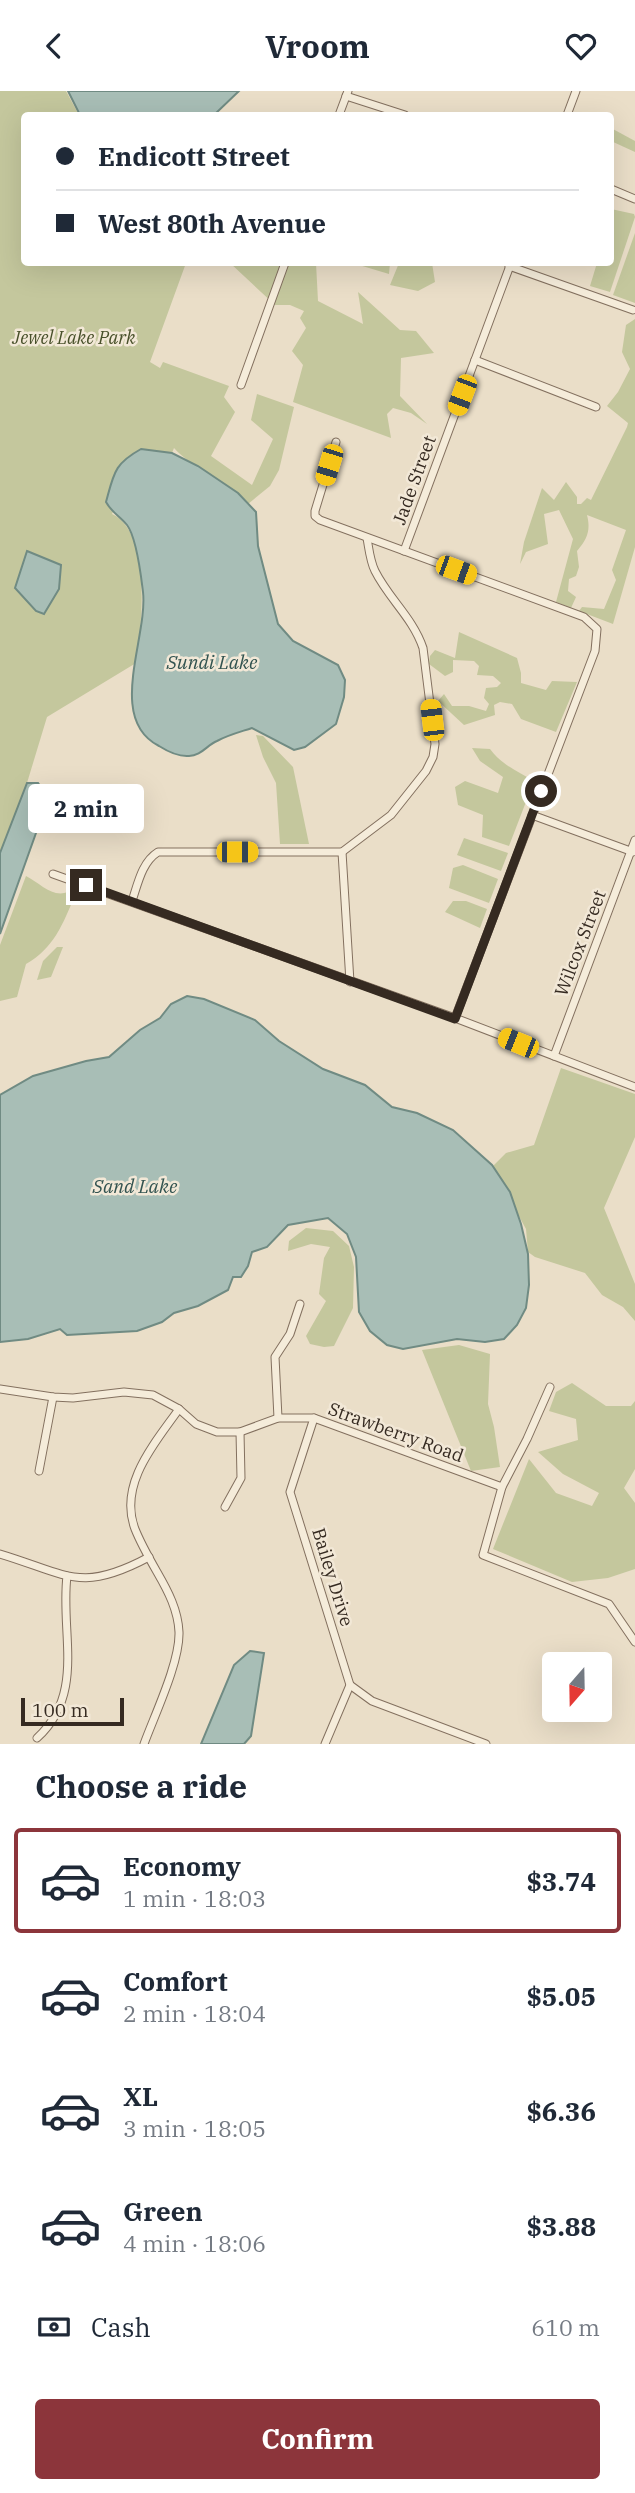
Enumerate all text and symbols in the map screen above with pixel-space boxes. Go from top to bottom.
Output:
text: Vroom [265,25,370,67]
icon: back [35,27,73,65]
icon: heart [562,27,600,65]
text: Endicott Street [98,139,290,173]
text: West 80th Avenue [98,206,326,240]
park label: Jewel Lake Park [11,326,136,349]
car [445,372,480,418]
street label: Jade Street [387,432,441,528]
car [313,442,346,488]
car [433,553,480,587]
water label: Sundi Lake [165,650,258,674]
car [420,698,445,742]
route start [525,775,557,807]
callout: 2 min [28,783,144,833]
text: 2 min [54,793,118,823]
car [217,842,259,863]
route end [70,869,102,901]
street label: Wilcox Street [549,887,611,999]
car [495,1025,542,1061]
water label: Sand Lake [92,1174,178,1198]
street label: Strawberry Road [325,1397,467,1467]
street label: Bailey Drive [307,1525,359,1629]
north arrow [542,1652,612,1722]
map controls [542,1652,612,1722]
scale bar [21,1695,124,1727]
text: 100 m [32,1698,89,1722]
text: Choose a ride [35,1765,247,1807]
icon: car [39,1849,102,1912]
text: Economy [123,1849,241,1883]
text: $3.74 [526,1864,596,1898]
text: 1 min · 18:03 [123,1883,266,1913]
icon: car [39,1964,102,2027]
text: Comfort [123,1964,228,1998]
text: $5.05 [526,1979,596,2013]
text: 2 min · 18:04 [123,1998,266,2028]
icon: car [39,2079,102,2142]
text: XL [123,2079,158,2113]
text: $6.36 [526,2094,596,2128]
text: 3 min · 18:05 [123,2113,266,2143]
icon: car [39,2194,102,2257]
text: Green [123,2194,203,2228]
text: $3.88 [526,2209,596,2243]
text: 4 min · 18:06 [123,2228,266,2258]
icon: cash [35,2308,73,2346]
text: Cash [91,2310,151,2344]
text: 610 m [531,2312,600,2342]
button: Confirm [35,2399,600,2479]

